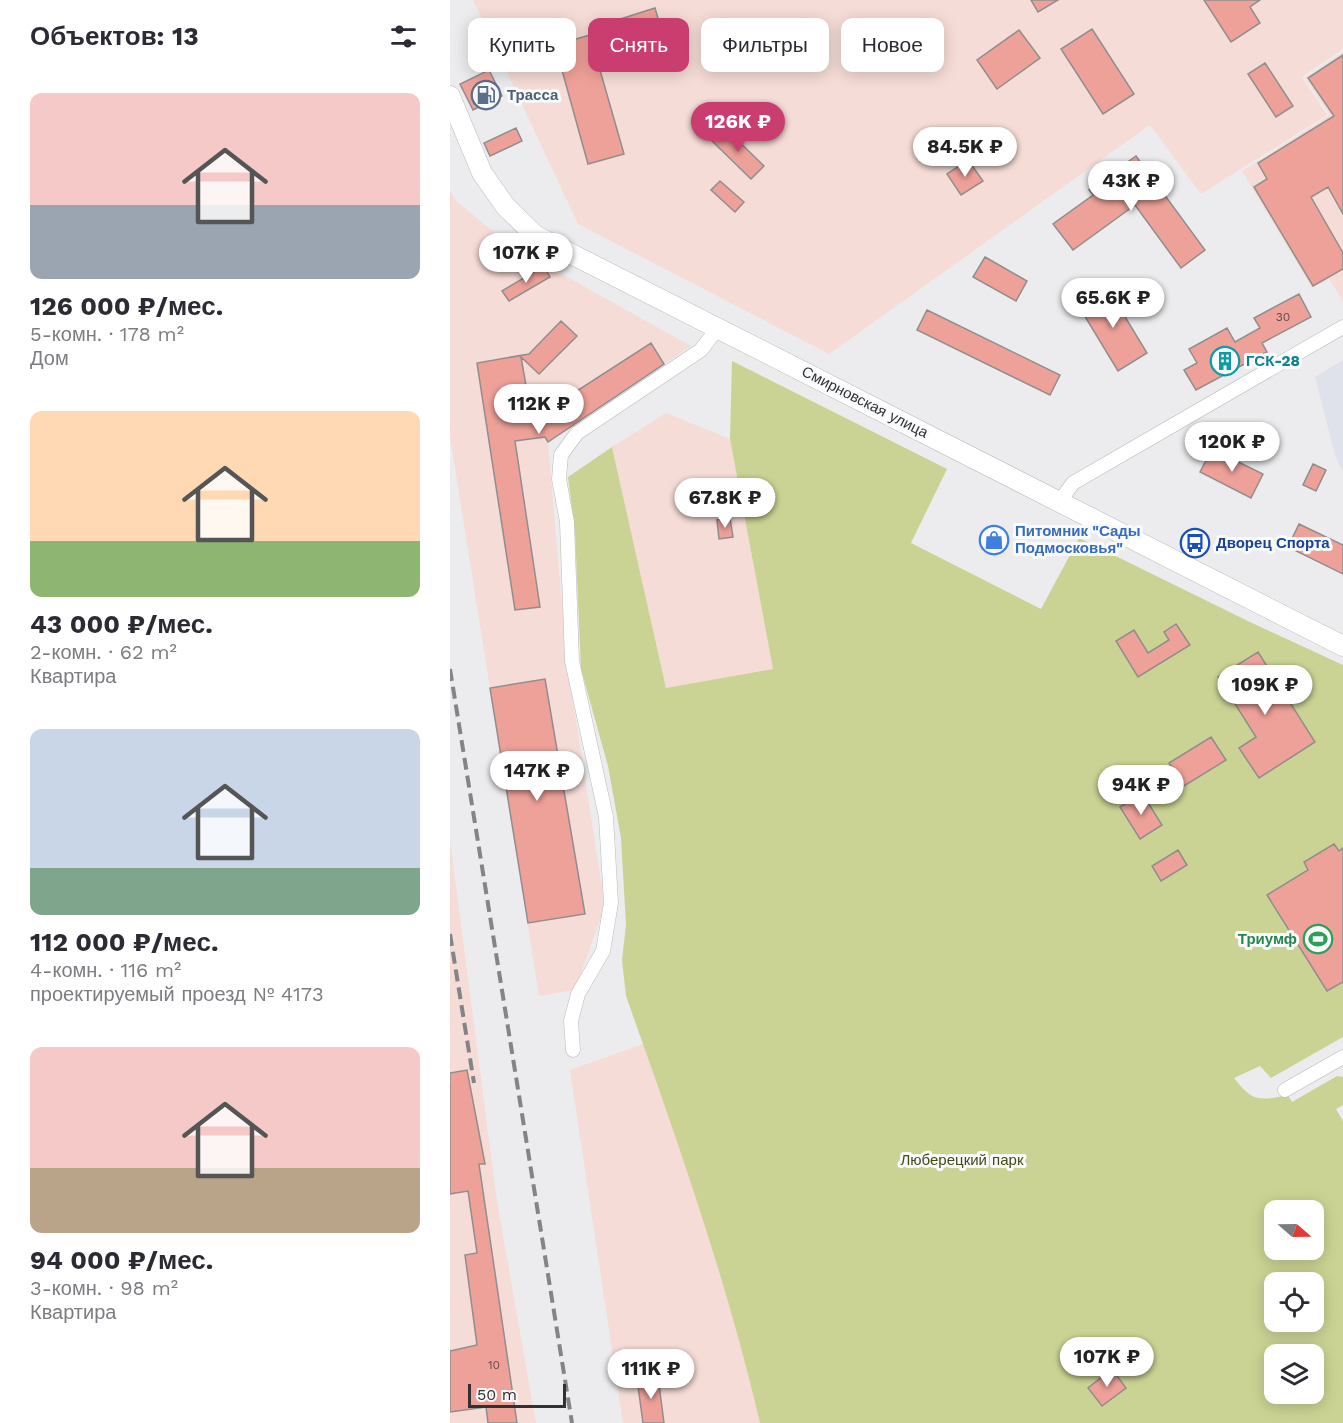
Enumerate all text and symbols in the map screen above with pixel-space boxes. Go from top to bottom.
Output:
chip: Купить [468,18,576,72]
chip: Снять [588,18,689,72]
chip: Фильтры [701,18,829,72]
chip: Новое [841,18,944,72]
icon: filters [387,20,420,53]
text: Объектов: 13 [30,21,199,51]
fuel station icon: Трасса [470,79,502,111]
place label: Трасса [507,86,559,104]
pin: 126K ₽ [689,102,787,153]
text: 126K ₽ [705,109,771,133]
pin: 84.5K ₽ [910,127,1020,178]
icon: home [171,132,279,240]
text: 84.5K ₽ [927,134,1003,158]
pin: 43K ₽ [1089,161,1173,212]
text: 43K ₽ [1102,168,1160,192]
pin: 107K ₽ [477,233,575,284]
text: 107K ₽ [493,240,559,264]
pin: 65.6K ₽ [1058,278,1168,329]
text: 65.6K ₽ [1075,285,1151,309]
text: 126 000 ₽/мес. [30,291,223,321]
house number: 30 [1276,310,1290,324]
text: 5-комн. · 178 m² [30,322,184,346]
building icon: ГСК-28 [1209,345,1241,377]
text: Дом [30,346,69,370]
place label: ГСК-28 [1246,352,1300,370]
street label: Смирновская улица [799,362,932,442]
pin: 112K ₽ [490,384,588,435]
text: 112K ₽ [508,391,570,415]
pin: 120K ₽ [1183,422,1281,473]
text: 120K ₽ [1199,429,1265,453]
icon: home [171,450,279,558]
pin: 67.8K ₽ [670,478,780,529]
text: 67.8K ₽ [688,485,762,509]
place label: Питомник "Сады Подмосковья" [1015,522,1141,557]
shop icon: Питомник "Сады Подмосковья" [978,524,1010,556]
bus stop icon: Дворец Спорта [1179,527,1211,559]
place label: Дворец Спорта [1216,534,1330,552]
text: 43 000 ₽/мес. [30,609,213,639]
text: 2-комн. · 62 m² [30,640,177,664]
text: Квартира [30,664,116,688]
pin: 109K ₽ [1216,665,1314,716]
text: 109K ₽ [1231,672,1299,696]
pin: 147K ₽ [488,751,586,802]
text: 147K ₽ [504,758,570,782]
pin: 94K ₽ [1099,765,1183,816]
icon: home [171,768,279,876]
text: 94K ₽ [1112,772,1170,796]
sports icon: Триумф [1302,923,1334,955]
text: 112 000 ₽/мес. [30,927,218,957]
place label: Триумф [1238,930,1297,948]
text: 4-комн. · 116 m² [30,958,181,982]
text: проектируемый проезд № 4173 [30,982,324,1006]
icon: home [171,1086,279,1194]
park label: Люберецкий парк [901,1151,1024,1169]
north arrow [1264,1200,1324,1260]
map controls [1264,1200,1324,1404]
text: 94 000 ₽/мес. [30,1245,213,1275]
button: locate [1264,1272,1324,1332]
text: 3-комн. · 98 m² [30,1276,178,1300]
text: Квартира [30,1300,116,1324]
pin: 107K ₽ [1058,1337,1156,1388]
text: 107K ₽ [1074,1344,1140,1368]
button: layers [1264,1344,1324,1404]
pin: 111K ₽ [602,1349,700,1400]
text: 111K ₽ [621,1356,681,1380]
house number: 10 [488,1358,500,1372]
scale bar [468,1381,566,1408]
text: 50 m [477,1385,517,1404]

